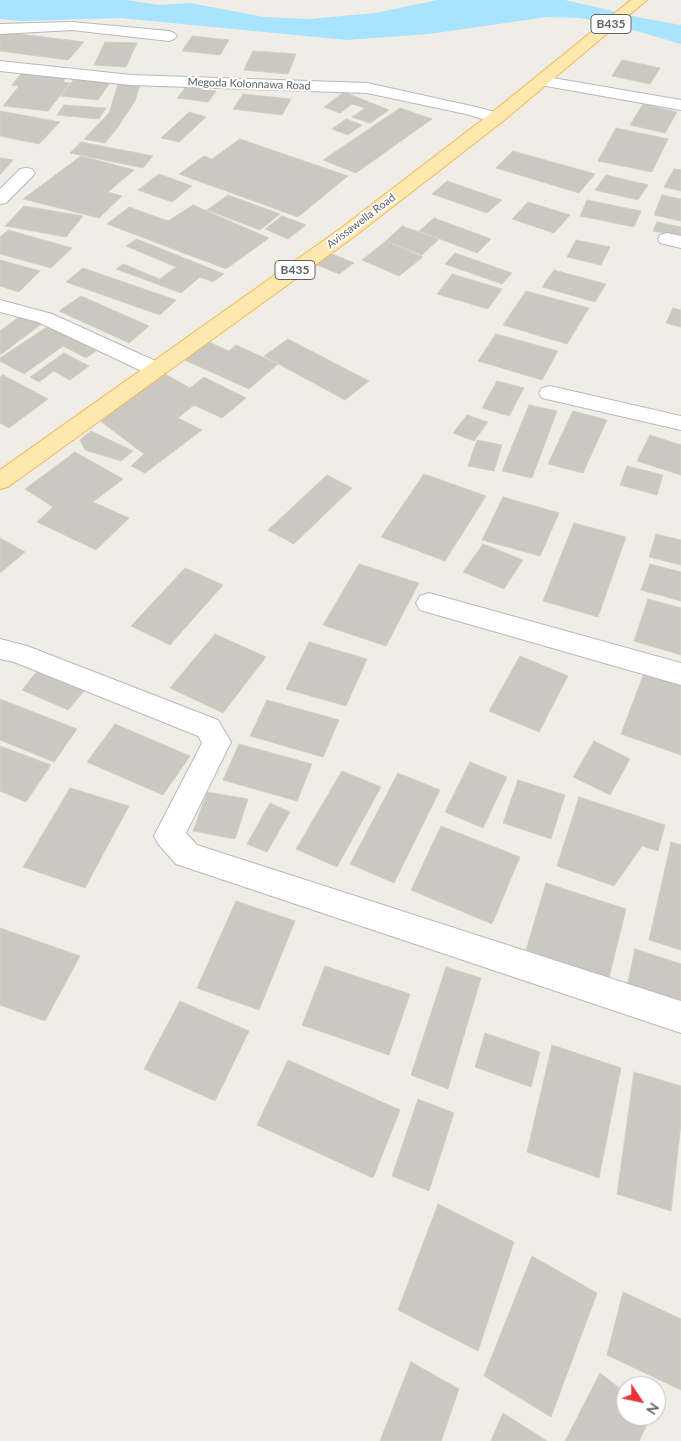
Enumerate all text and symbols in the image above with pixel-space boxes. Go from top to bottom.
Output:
road number: B435 [591,14,631,34]
street label: Megoda Kolonnawa Road [187,75,311,93]
street label: Avissawella Road [324,191,398,251]
road number: B435 [275,260,315,280]
north arrow [616,1376,666,1426]
text: N [643,1400,663,1418]

